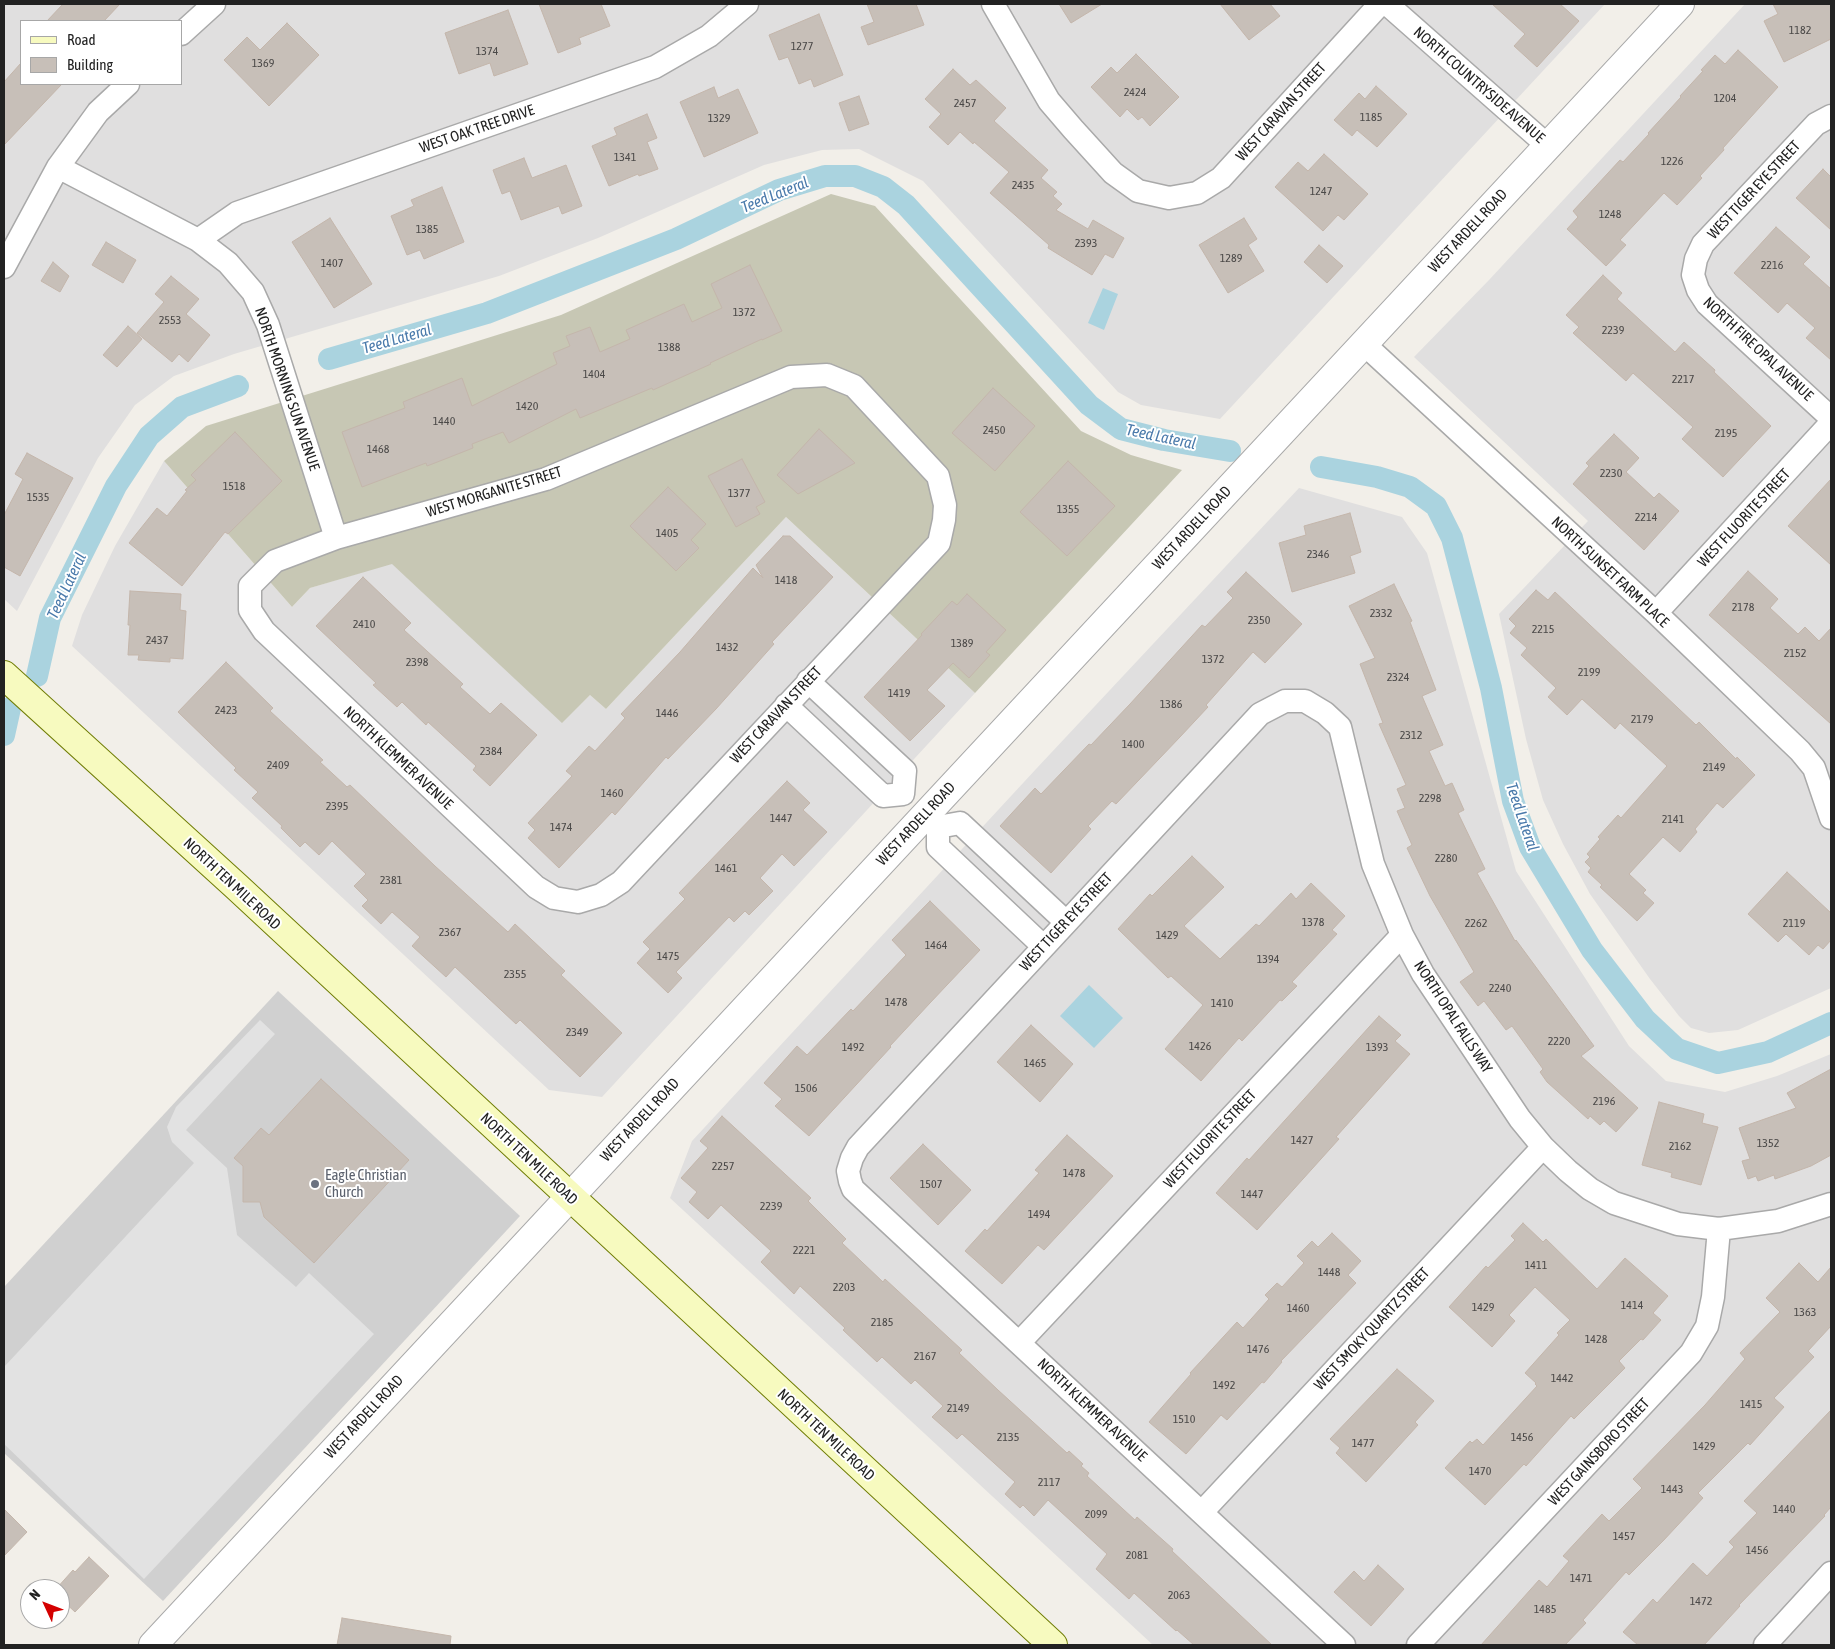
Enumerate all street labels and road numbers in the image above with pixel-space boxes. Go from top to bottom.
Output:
street label: NORTH COUNTRYSIDE AVENUE [1410,23,1548,147]
street label: WEST CARAVAN STREET [1232,59,1330,165]
street label: WEST OAK TREE DRIVE [417,101,537,157]
street label: WEST TIGER EYE STREET [1704,137,1804,243]
street label: WEST ARDELL ROAD [1425,186,1511,276]
street label: NORTH FIRE OPAL AVENUE [1699,293,1817,405]
street label: NORTH MORNING SUN AVENUE [251,305,323,473]
street label: WEST MORGANITE STREET [424,463,564,521]
street label: WEST FLUORITE STREET [1694,465,1794,571]
street label: WEST ARDELL ROAD [1149,483,1235,573]
street label: NORTH SUNSET FARM PLACE [1547,513,1673,631]
street label: WEST CARAVAN STREET [726,663,826,767]
street label: NORTH KLEMMER AVENUE [340,703,456,813]
street label: WEST ARDELL ROAD [873,779,959,869]
street label: NORTH TEN MILE ROAD [180,834,284,934]
street label: WEST TIGER EYE STREET [1016,869,1116,975]
street label: NORTH OPAL FALLS WAY [1410,958,1496,1076]
street label: WEST ARDELL ROAD [597,1075,683,1165]
street label: WEST FLUORITE STREET [1160,1086,1260,1192]
street label: NORTH TEN MILE ROAD [477,1109,581,1209]
street label: WEST SMOKY QUARTZ STREET [1311,1264,1433,1394]
street label: NORTH KLEMMER AVENUE [1034,1355,1150,1465]
street label: WEST ARDELL ROAD [321,1372,407,1462]
street label: NORTH TEN MILE ROAD [774,1385,878,1485]
street label: WEST GAINSBORO STREET [1545,1395,1653,1509]

